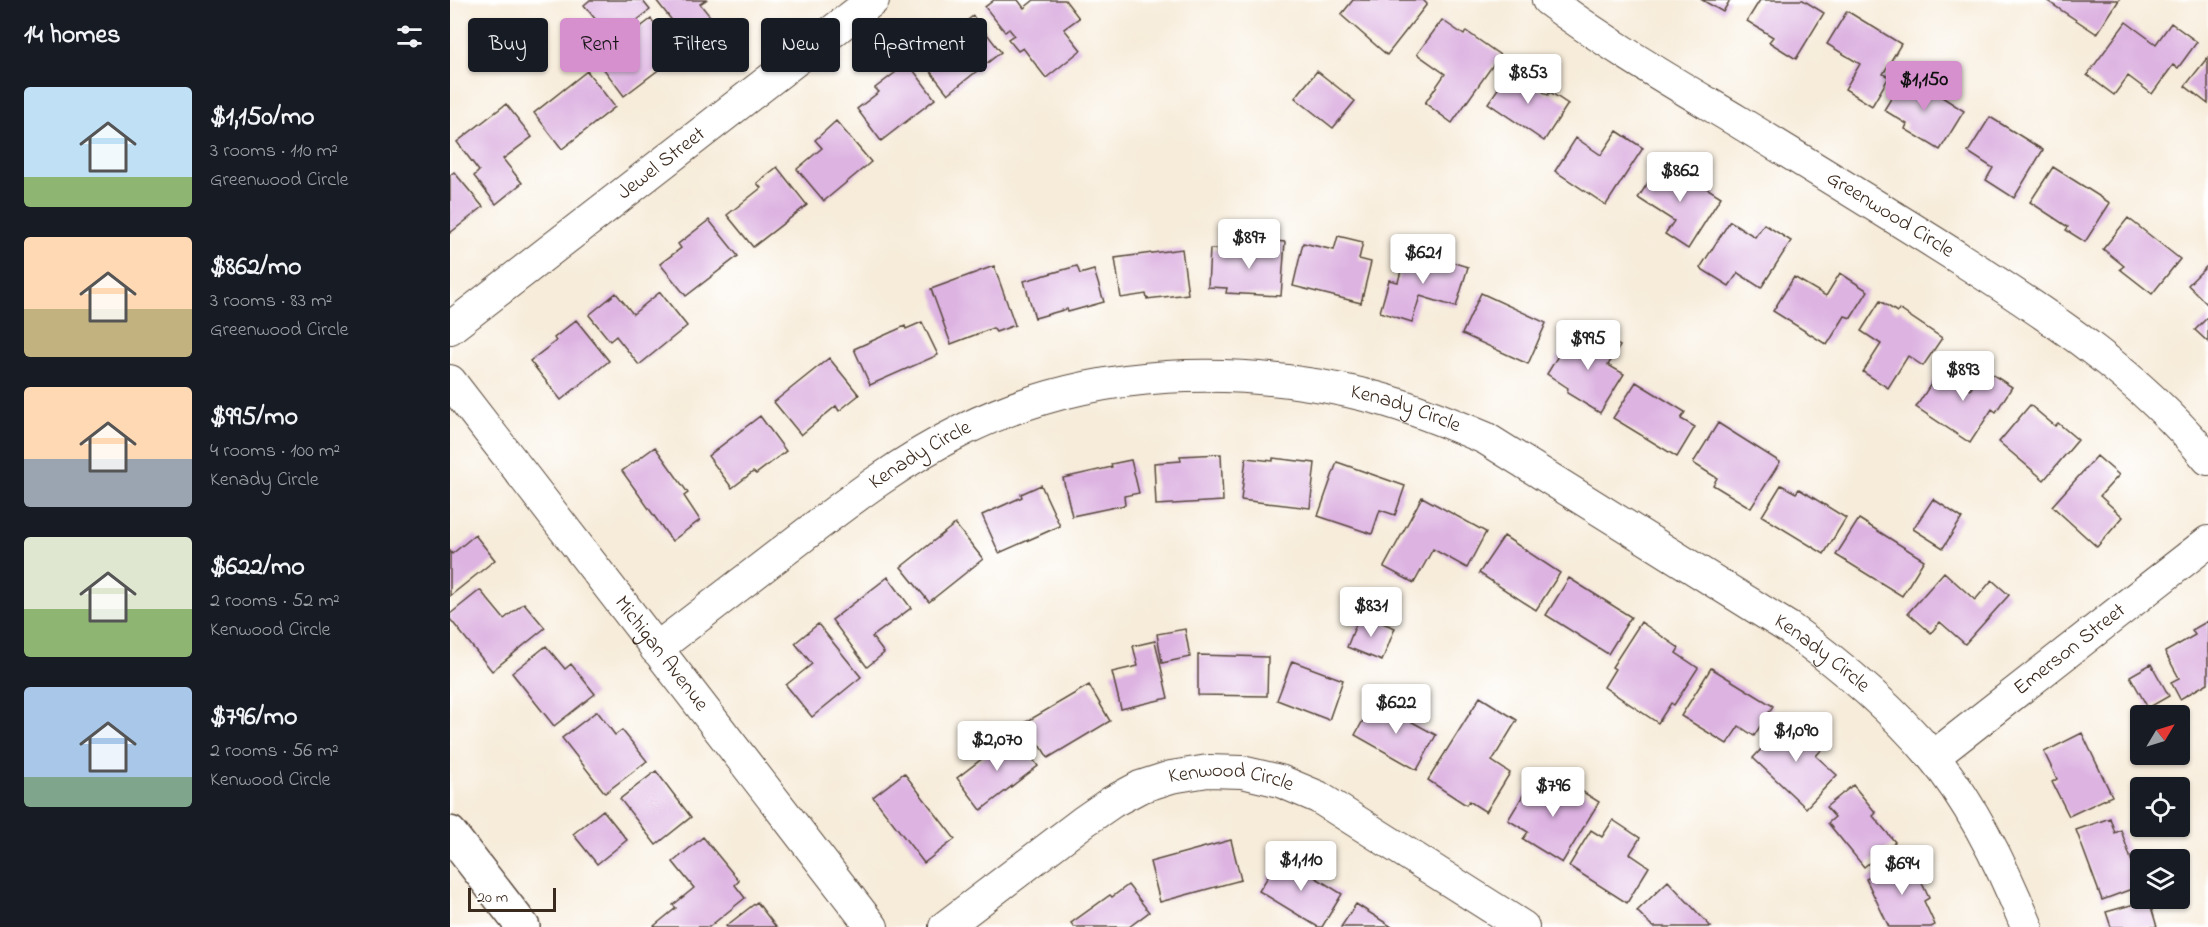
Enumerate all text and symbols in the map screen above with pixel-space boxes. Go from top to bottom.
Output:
text: 14 homes [24,17,120,55]
chip: Buy [468,18,548,72]
chip: Rent [560,18,640,72]
chip: Filters [652,18,749,72]
chip: New [761,18,840,72]
chip: Apartment [852,18,987,72]
icon: filters [393,20,426,53]
pin: $853 [1492,54,1564,105]
text: $853 [1508,59,1548,88]
pin: $1,150 [1875,61,1973,112]
text: $1,150 [1900,66,1948,95]
text: $1,150/mo [210,99,315,137]
icon: home [72,111,144,183]
street label: Jewel Street [611,120,712,208]
text: 3 rooms · 110 m² [210,137,338,166]
pin: $862 [1644,152,1716,203]
text: $862 [1661,157,1699,186]
street label: Greenwood Circle [1820,164,1960,266]
text: Greenwood Circle [210,166,348,195]
pin: $897 [1213,219,1285,270]
text: $897 [1232,224,1266,253]
pin: $621 [1387,234,1459,285]
text: $621 [1404,239,1442,268]
text: $862/mo [210,249,302,287]
icon: home [72,261,144,333]
text: 3 rooms · 83 m² [210,287,332,316]
text: Greenwood Circle [210,316,348,345]
pin: $995 [1552,320,1624,371]
text: $995 [1570,325,1606,354]
pin: $893 [1927,351,1999,402]
text: $893 [1946,356,1980,385]
street label: Kenady Circle [1348,377,1466,441]
text: $995/mo [210,399,298,437]
icon: home [72,411,144,483]
street label: Kenady Circle [863,413,977,497]
text: 4 rooms · 100 m² [210,437,340,466]
text: Kenady Circle [210,466,319,495]
text: $622/mo [210,549,305,587]
icon: home [72,561,144,633]
text: 2 rooms · 52 m² [210,587,340,616]
pin: $831 [1335,587,1407,638]
street label: Michigan Avenue [607,590,716,719]
text: $831 [1354,592,1388,621]
street label: Emerson Street [2008,596,2133,703]
street label: Kenady Circle [1768,607,1877,701]
text: Kenwood Circle [210,616,330,645]
pin: $622 [1360,684,1432,735]
text: $622 [1376,689,1416,718]
text: $796/mo [210,699,297,737]
north arrow [2130,705,2190,765]
map controls [2130,705,2190,909]
icon: home [72,711,144,783]
pin: $1,090 [1747,712,1845,763]
text: $1,090 [1773,717,1819,746]
pin: $2,070 [948,721,1046,772]
text: $2,070 [972,726,1023,755]
text: 2 rooms · 56 m² [210,737,339,766]
street label: Kenwood Circle [1166,756,1299,800]
text: Kenwood Circle [210,766,330,795]
pin: $796 [1517,767,1589,818]
text: $796 [1535,772,1571,801]
button: locate [2130,777,2190,837]
pin: $1,110 [1252,841,1350,892]
pin: $694 [1866,845,1938,896]
text: $1,110 [1279,846,1323,875]
button: layers [2130,849,2190,909]
text: $694 [1884,850,1920,879]
scale bar [468,885,556,912]
text: 20 m [477,886,508,910]

